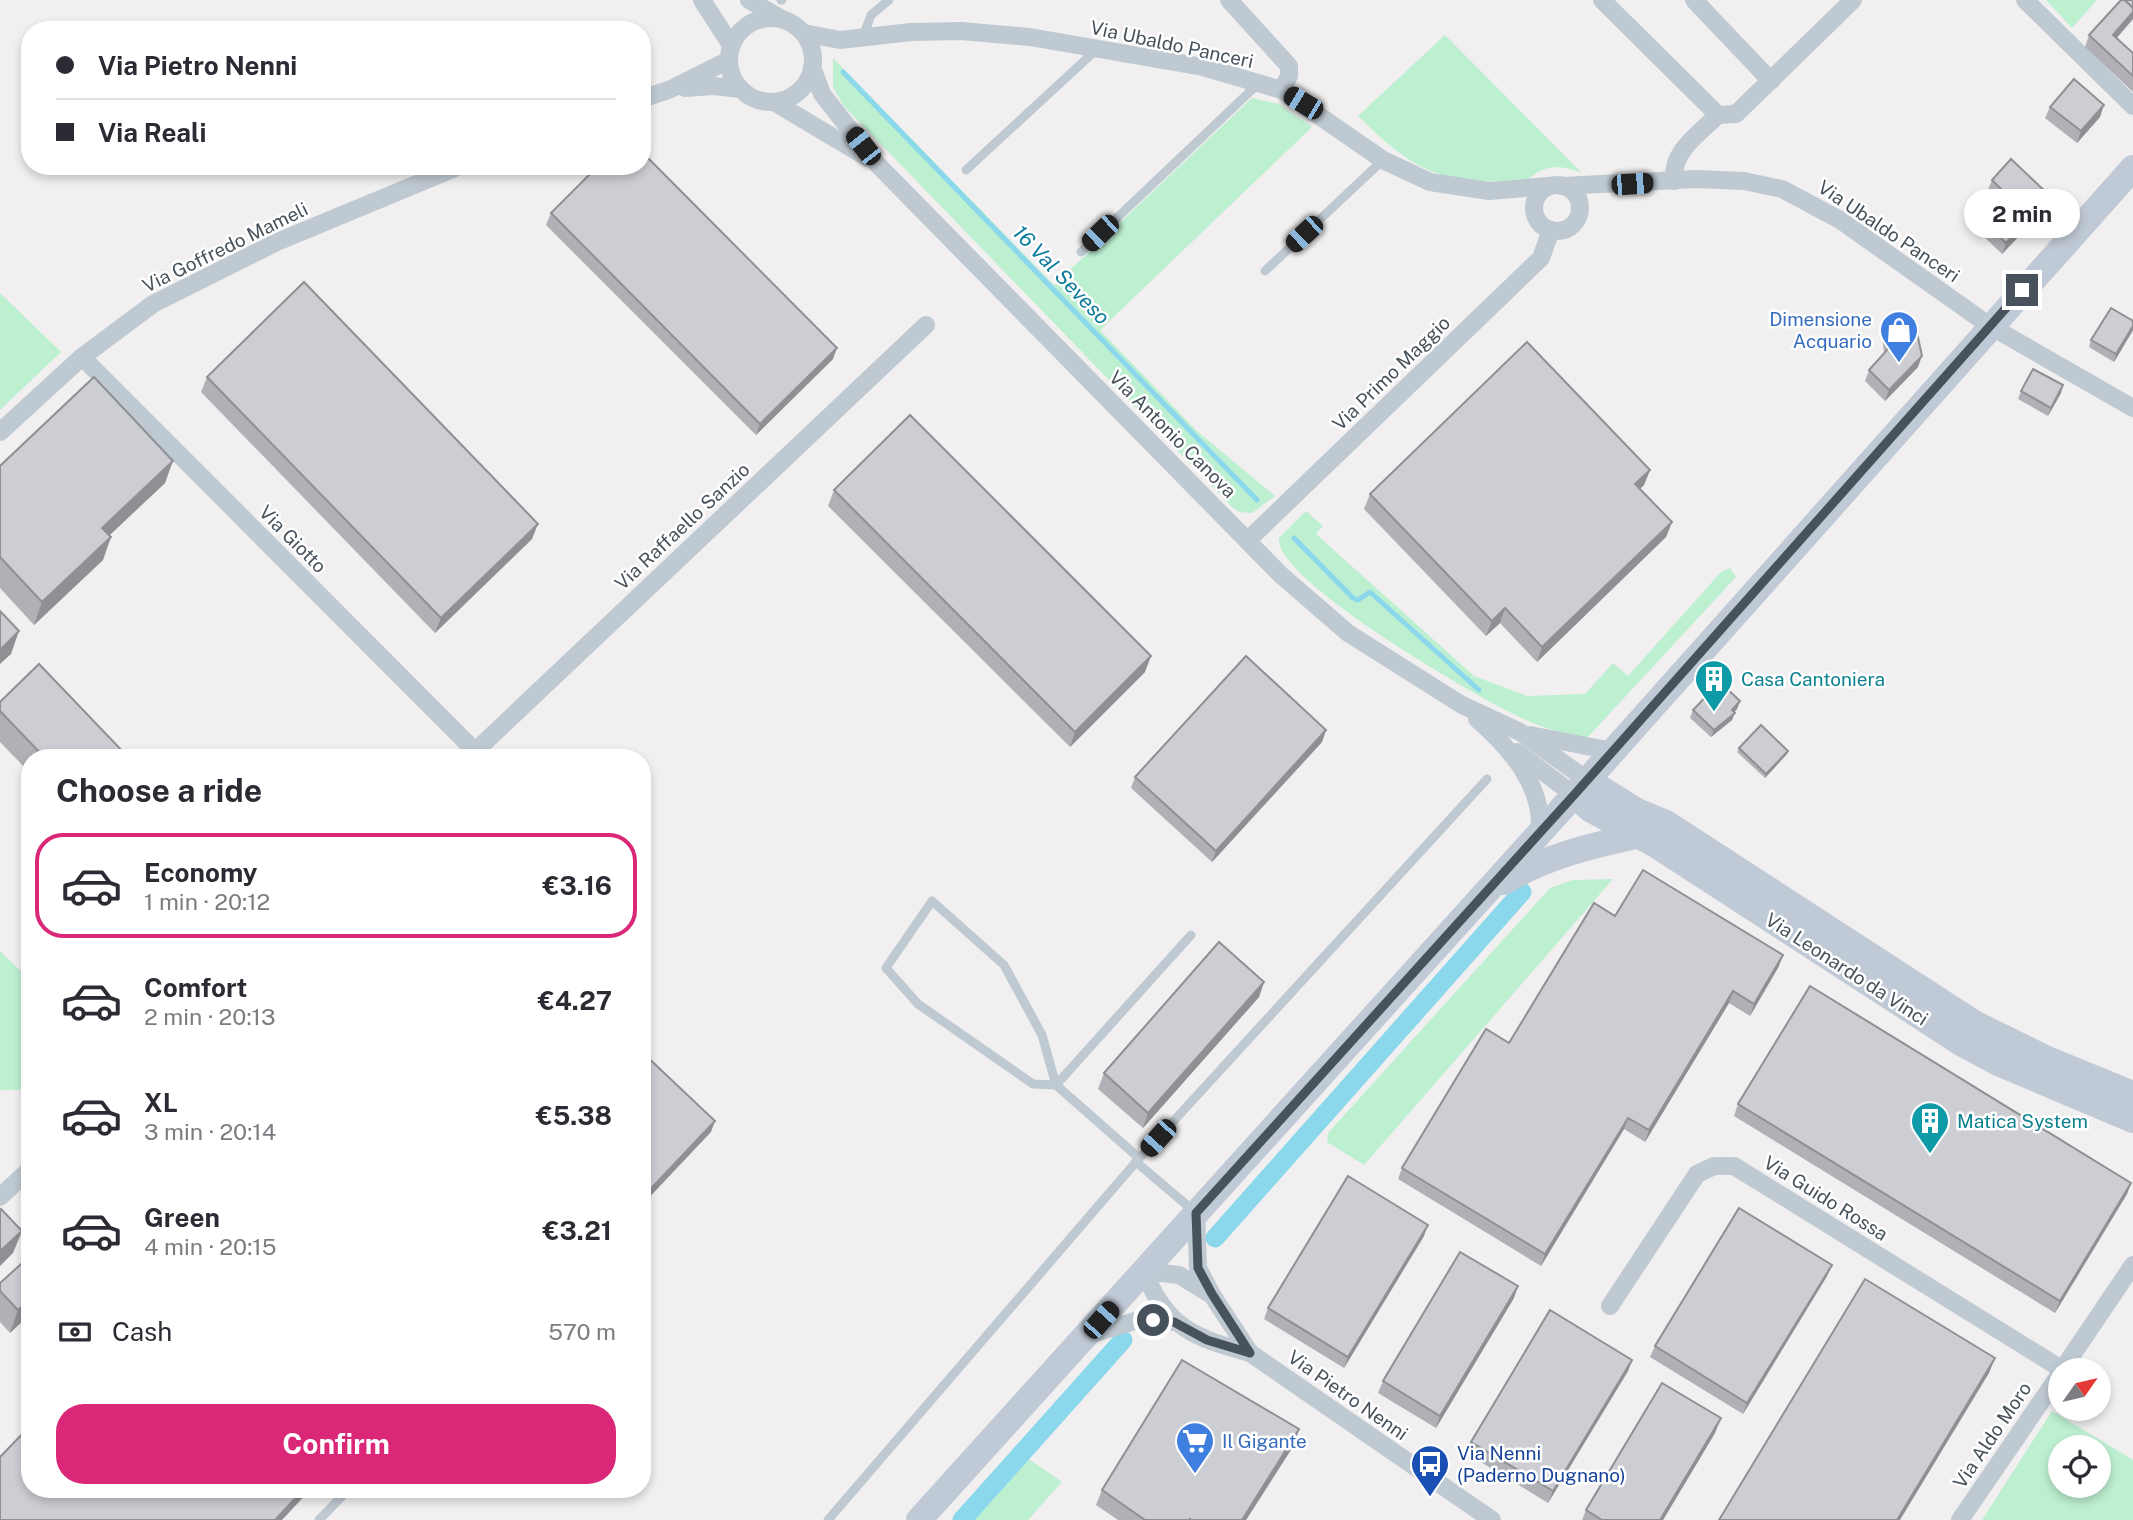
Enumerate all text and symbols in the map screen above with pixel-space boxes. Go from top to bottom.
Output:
street label: Via Ubaldo Panceri [1089,16,1255,72]
text: Via Pietro Nenni [98,50,297,81]
car [1280,83,1327,123]
text: Via Reali [98,117,206,148]
car [842,123,885,169]
car [1611,172,1654,196]
street label: Via Ubaldo Panceri [1814,175,1964,287]
callout: 2 min [1964,188,2080,238]
street label: Via Goffredo Mameli [139,197,311,297]
text: 2 min [1992,200,2052,227]
car [1078,211,1123,255]
car [1282,212,1327,256]
water label: 16 Val Seveso [1008,220,1115,329]
route end [2006,274,2038,306]
place label: Dimensione Acquario [1769,308,1872,352]
shop icon: Dimensione Acquario [1878,309,1920,364]
street label: Via Primo Maggio [1328,311,1454,435]
street label: Via Antonio Canova [1105,366,1241,502]
street label: Via Raffaello Sanzio [610,458,754,594]
street label: Via Giotto [255,501,331,577]
building icon: Casa Cantoniera [1693,658,1735,713]
place label: Casa Cantoniera [1741,668,1885,690]
text: Choose a ride [56,772,262,809]
icon: car [60,854,123,917]
text: Economy [144,857,257,888]
text: €3.16 [542,870,612,901]
text: 1 min · 20:12 [144,888,270,915]
street label: Via Leonardo da Vinci [1762,908,1932,1030]
icon: car [60,969,123,1032]
text: Comfort [144,972,247,1003]
text: €4.27 [538,985,612,1016]
text: 2 min · 20:13 [144,1003,275,1030]
icon: car [60,1084,123,1147]
text: XL [144,1087,178,1118]
text: €5.38 [536,1100,612,1131]
building icon: Matica System [1909,1100,1951,1155]
place label: Matica System [1957,1110,2088,1132]
car [1137,1115,1180,1161]
text: 3 min · 20:14 [144,1118,276,1145]
street label: Via Guido Rossa [1760,1151,1892,1245]
icon: car [60,1199,123,1262]
text: Green [144,1202,220,1233]
text: €3.21 [543,1215,612,1246]
text: 4 min · 20:15 [144,1233,276,1260]
car [1080,1297,1123,1343]
route start [1137,1304,1169,1336]
icon: cash [56,1313,94,1351]
text: Cash [112,1316,172,1347]
text: 570 m [548,1318,616,1345]
street label: Via Pietro Nenni [1284,1345,1412,1445]
north arrow [2048,1358,2110,1421]
map controls [2048,1358,2111,1498]
street label: Via Aldo Moro [1948,1378,2036,1492]
button: Confirm [56,1404,616,1484]
supermarket icon: Il Gigante [1174,1420,1216,1475]
place label: Il Gigante [1222,1430,1307,1452]
button: locate [2048,1435,2111,1498]
place label: Via Nenni (Paderno Dugnano) [1457,1442,1626,1486]
bus stop icon: Via Nenni (Paderno Dugnano) [1409,1443,1451,1498]

